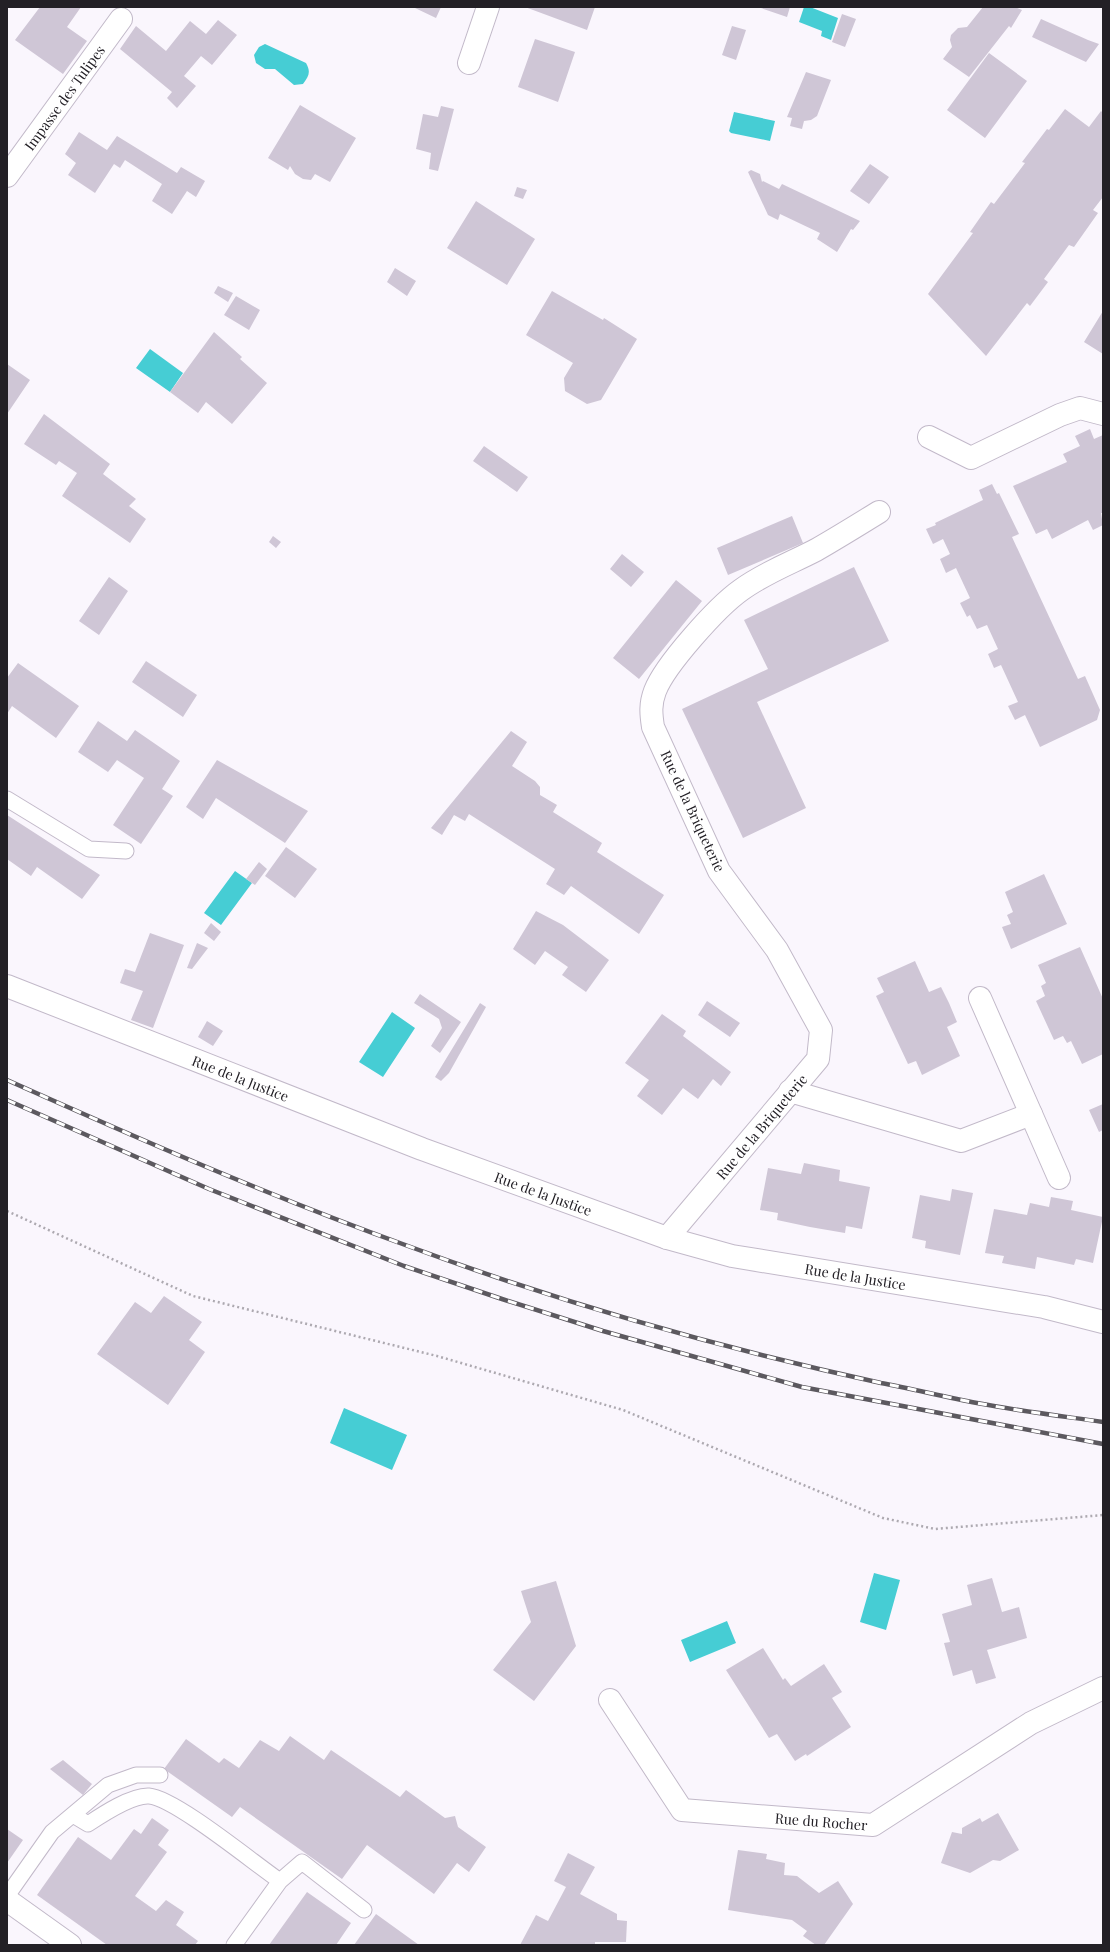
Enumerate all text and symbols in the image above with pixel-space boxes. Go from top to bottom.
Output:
street label: Impasse des Tulipes [19,41,109,154]
street label: Rue de la Briqueterie [657,747,729,875]
street label: Rue de la Justice [190,1050,292,1105]
street label: Rue de la Briqueterie [711,1070,811,1183]
street label: Rue de la Justice [492,1167,595,1219]
street label: Rue de la Justice [803,1259,907,1294]
street label: Rue du Rocher [774,1808,869,1834]

